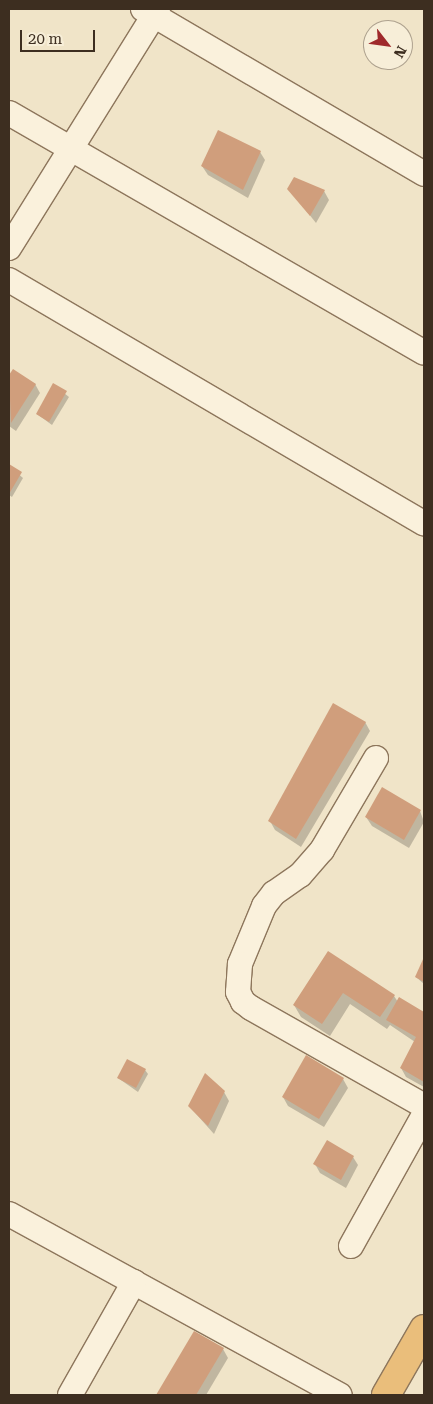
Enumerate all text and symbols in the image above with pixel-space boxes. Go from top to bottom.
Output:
scale bar [22,20,98,52]
north arrow [363,20,413,70]
text: 20 m [28,30,62,48]
text: N [391,43,410,61]

